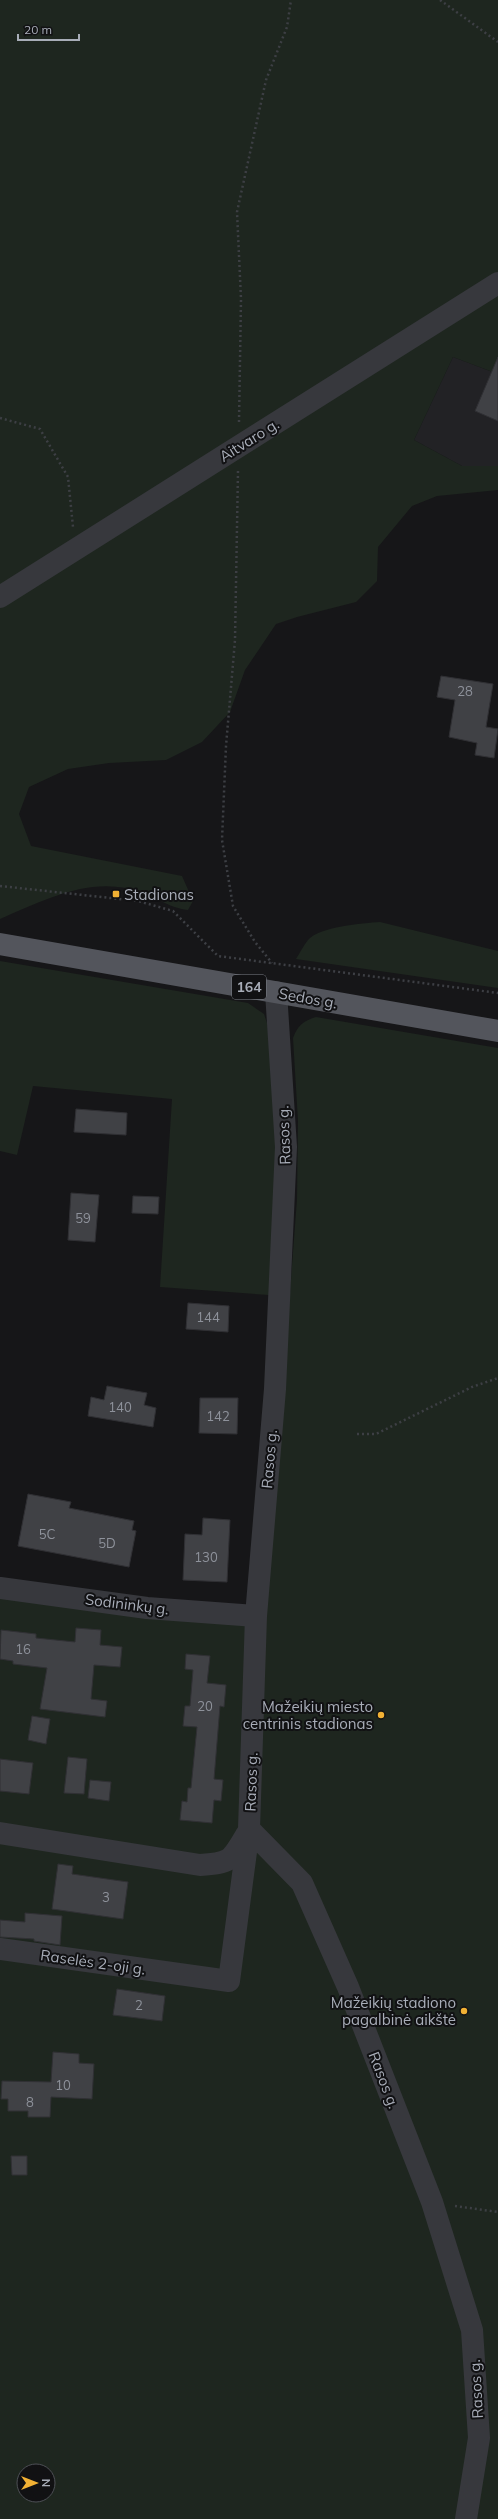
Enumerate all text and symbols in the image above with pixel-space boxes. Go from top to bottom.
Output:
scale bar [18,16,79,42]
text: 20 m [24,22,52,37]
street label: Aitvaro g. [216,414,282,466]
house number: 28 [457,683,473,699]
place label: Stadionas [124,885,194,904]
marker: Stadionas [111,889,121,899]
road number: 164 [232,975,266,999]
street label: Sedos g. [277,984,339,1012]
street label: Rasos g. [273,1105,295,1165]
house number: 59 [75,1210,91,1226]
house number: 144 [196,1309,220,1325]
house number: 140 [108,1399,132,1415]
house number: 142 [206,1408,230,1424]
street label: Rasos g. [257,1429,281,1489]
house number: 5C [39,1526,55,1542]
house number: 5D [98,1535,116,1551]
house number: 130 [194,1549,218,1565]
street label: Sodininkų g. [84,1589,170,1619]
house number: 16 [15,1641,31,1657]
place label: Mažeikių miesto centrinis stadionas [243,1697,373,1733]
house number: 20 [197,1698,213,1714]
marker: Mažeikių miesto centrinis stadionas [376,1710,386,1720]
street label: Rasos g. [240,1752,262,1812]
house number: 3 [102,1889,110,1905]
street label: Raselės 2-oji g. [39,1945,147,1979]
place label: Mažeikių stadiono pagalbinė aikštė [331,1993,456,2029]
house number: 2 [135,1997,143,2013]
marker: Mažeikių stadiono pagalbinė aikštė [459,2006,469,2016]
street label: Rasos g. [365,2049,403,2111]
house number: 10 [55,2077,71,2093]
house number: 8 [26,2094,34,2110]
street label: Rasos g. [465,2359,487,2419]
north arrow [16,2463,56,2503]
text: N [39,2479,53,2487]

